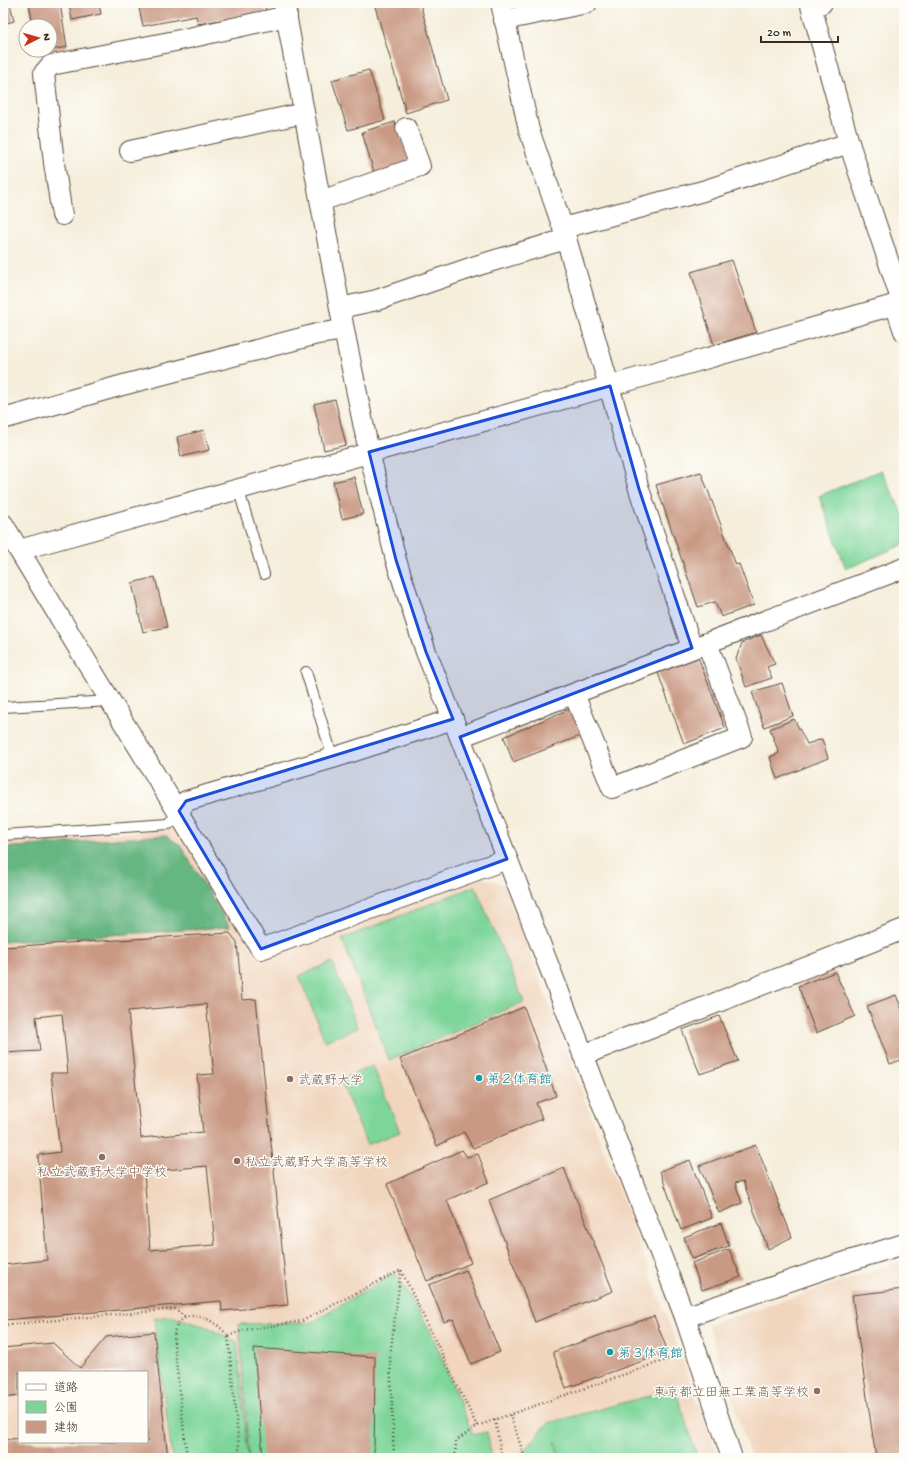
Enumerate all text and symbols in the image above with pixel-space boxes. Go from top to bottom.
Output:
north arrow [18,18,58,58]
scale bar [761,18,838,44]
text: 20 m [767,27,792,41]
text: N [40,33,52,41]
place label: 武蔵野大学 [298,1072,363,1089]
place label: 第２体育館 [487,1072,552,1088]
marker: 第２体育館 [474,1073,484,1083]
marker: 武蔵野大学 [285,1074,295,1084]
marker: 私立武蔵野大学中学校 [97,1152,107,1162]
place label: 私立武蔵野大学高等学校 [245,1154,388,1171]
marker: 私立武蔵野大学高等学校 [232,1156,242,1166]
place label: 私立武蔵野大学中学校 [37,1164,167,1181]
place label: 第３体育館 [618,1346,683,1362]
marker: 第３体育館 [605,1347,615,1357]
legend [18,1371,148,1443]
text: 道路 [54,1381,78,1396]
place label: 東京都立田無工業高等学校 [653,1386,809,1401]
marker: 東京都立田無工業高等学校 [812,1386,822,1396]
text: 公園 [54,1401,78,1416]
text: 建物 [54,1421,78,1436]

